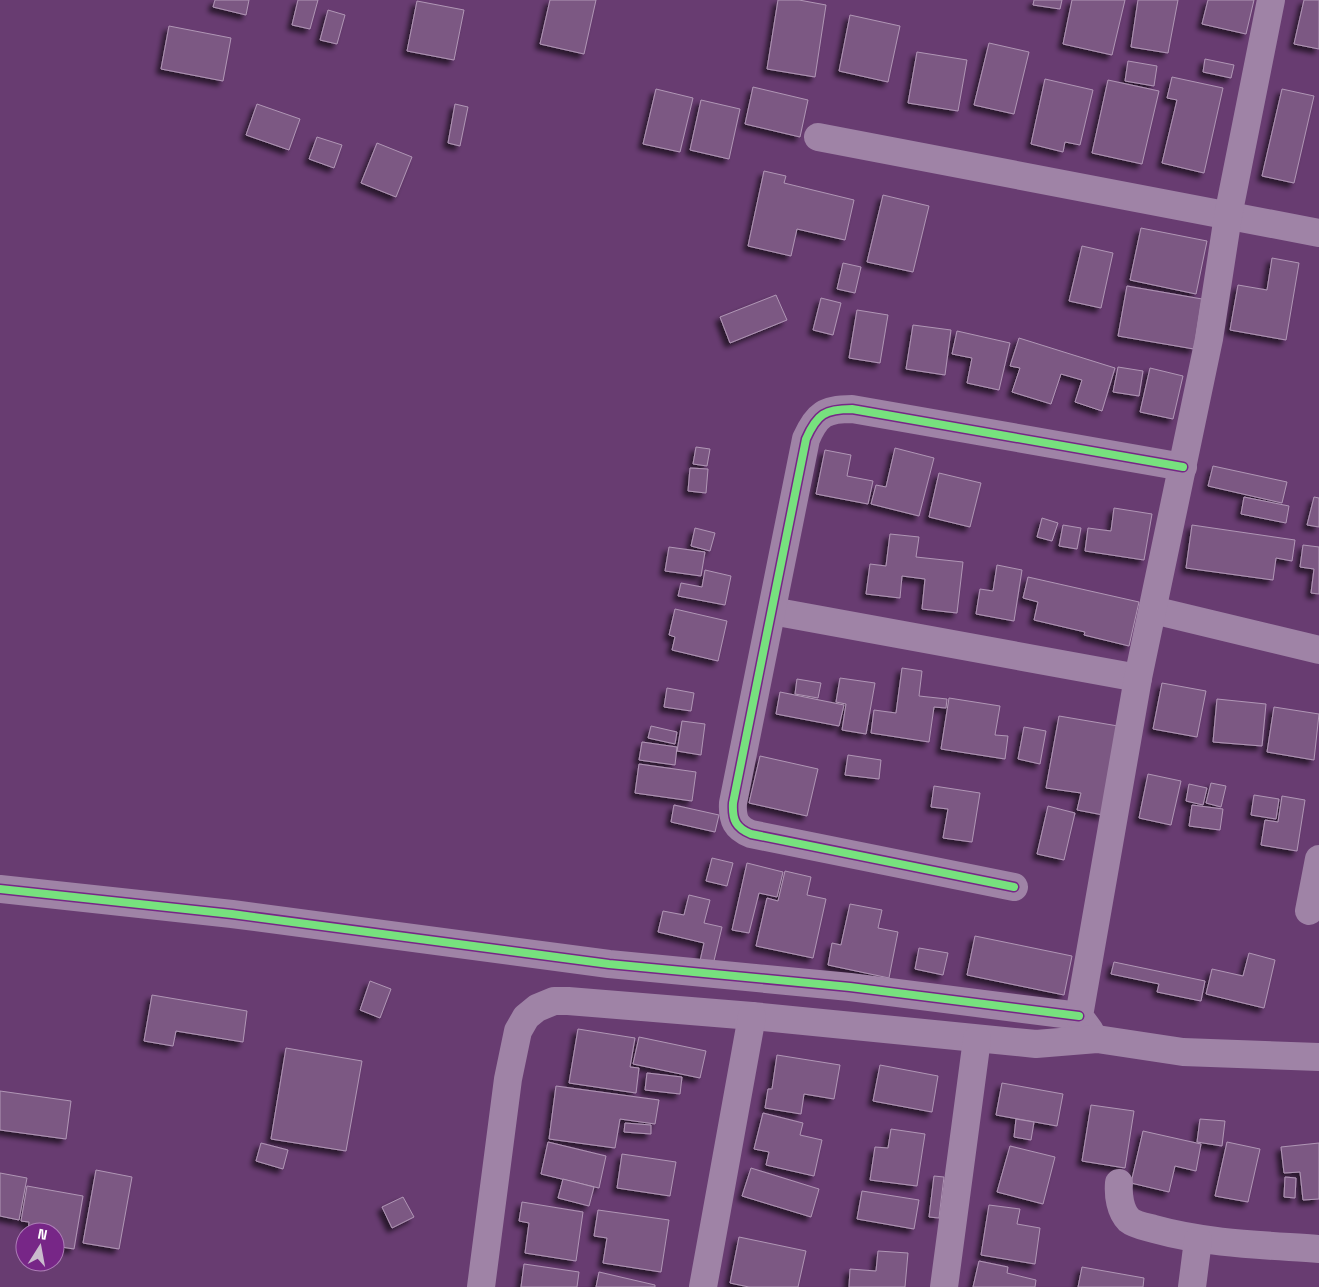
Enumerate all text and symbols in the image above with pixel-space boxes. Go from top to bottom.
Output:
north arrow [15,1222,65,1272]
text: N [36,1225,49,1244]

